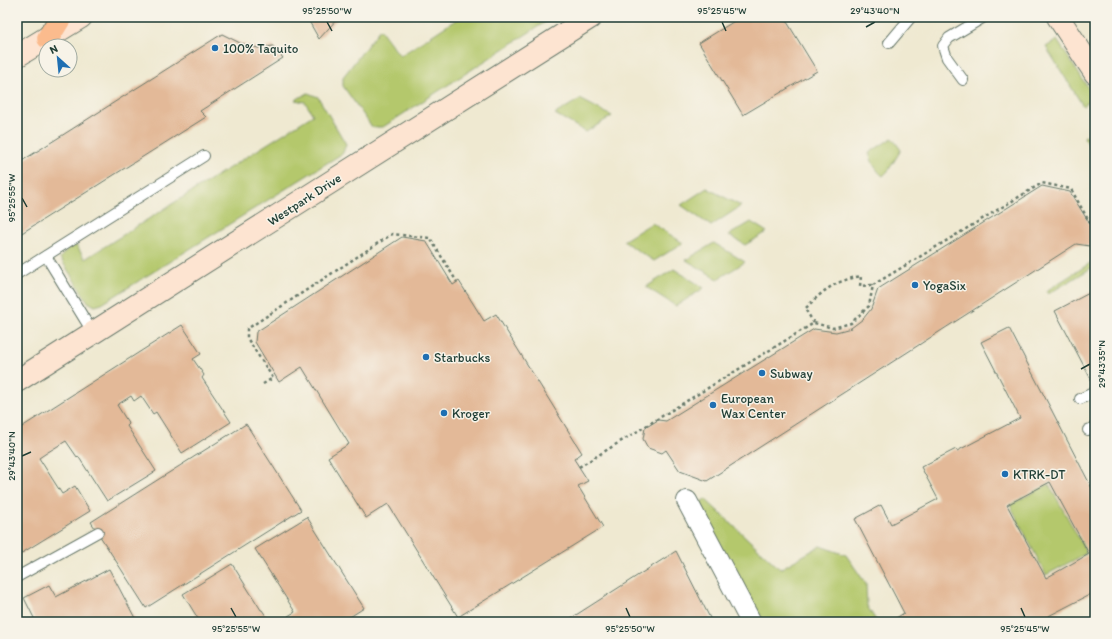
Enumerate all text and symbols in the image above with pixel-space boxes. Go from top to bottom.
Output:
text: 95°25'50"W [302,4,352,17]
text: 95°25'45"W [697,4,747,17]
text: 29°43'40"N [850,4,900,17]
north arrow [38,38,78,78]
place label: 100% Taquito [223,41,299,56]
text: N [47,42,60,57]
marker: 100% Taquito [210,43,220,53]
street label: Westpark Drive [265,170,344,229]
text: 95°25'55"W [5,173,18,222]
place label: YogaSix [923,278,966,293]
marker: YogaSix [910,280,920,290]
text: 29°43'35"N [1095,340,1108,388]
place label: Starbucks [434,350,490,365]
marker: Starbucks [421,352,431,362]
place label: Subway [770,366,813,381]
marker: Subway [757,368,767,378]
place label: European Wax Center [721,391,786,421]
marker: European Wax Center [708,400,718,410]
place label: Kroger [452,406,491,421]
marker: Kroger [439,408,449,418]
text: 29°43'40"N [5,431,18,481]
place label: KTRK-DT [1013,467,1066,482]
marker: KTRK-DT [1000,469,1010,479]
text: 95°25'55"W [212,622,261,635]
text: 95°25'50"W [605,622,655,635]
text: 95°25'45"W [1000,622,1050,635]

